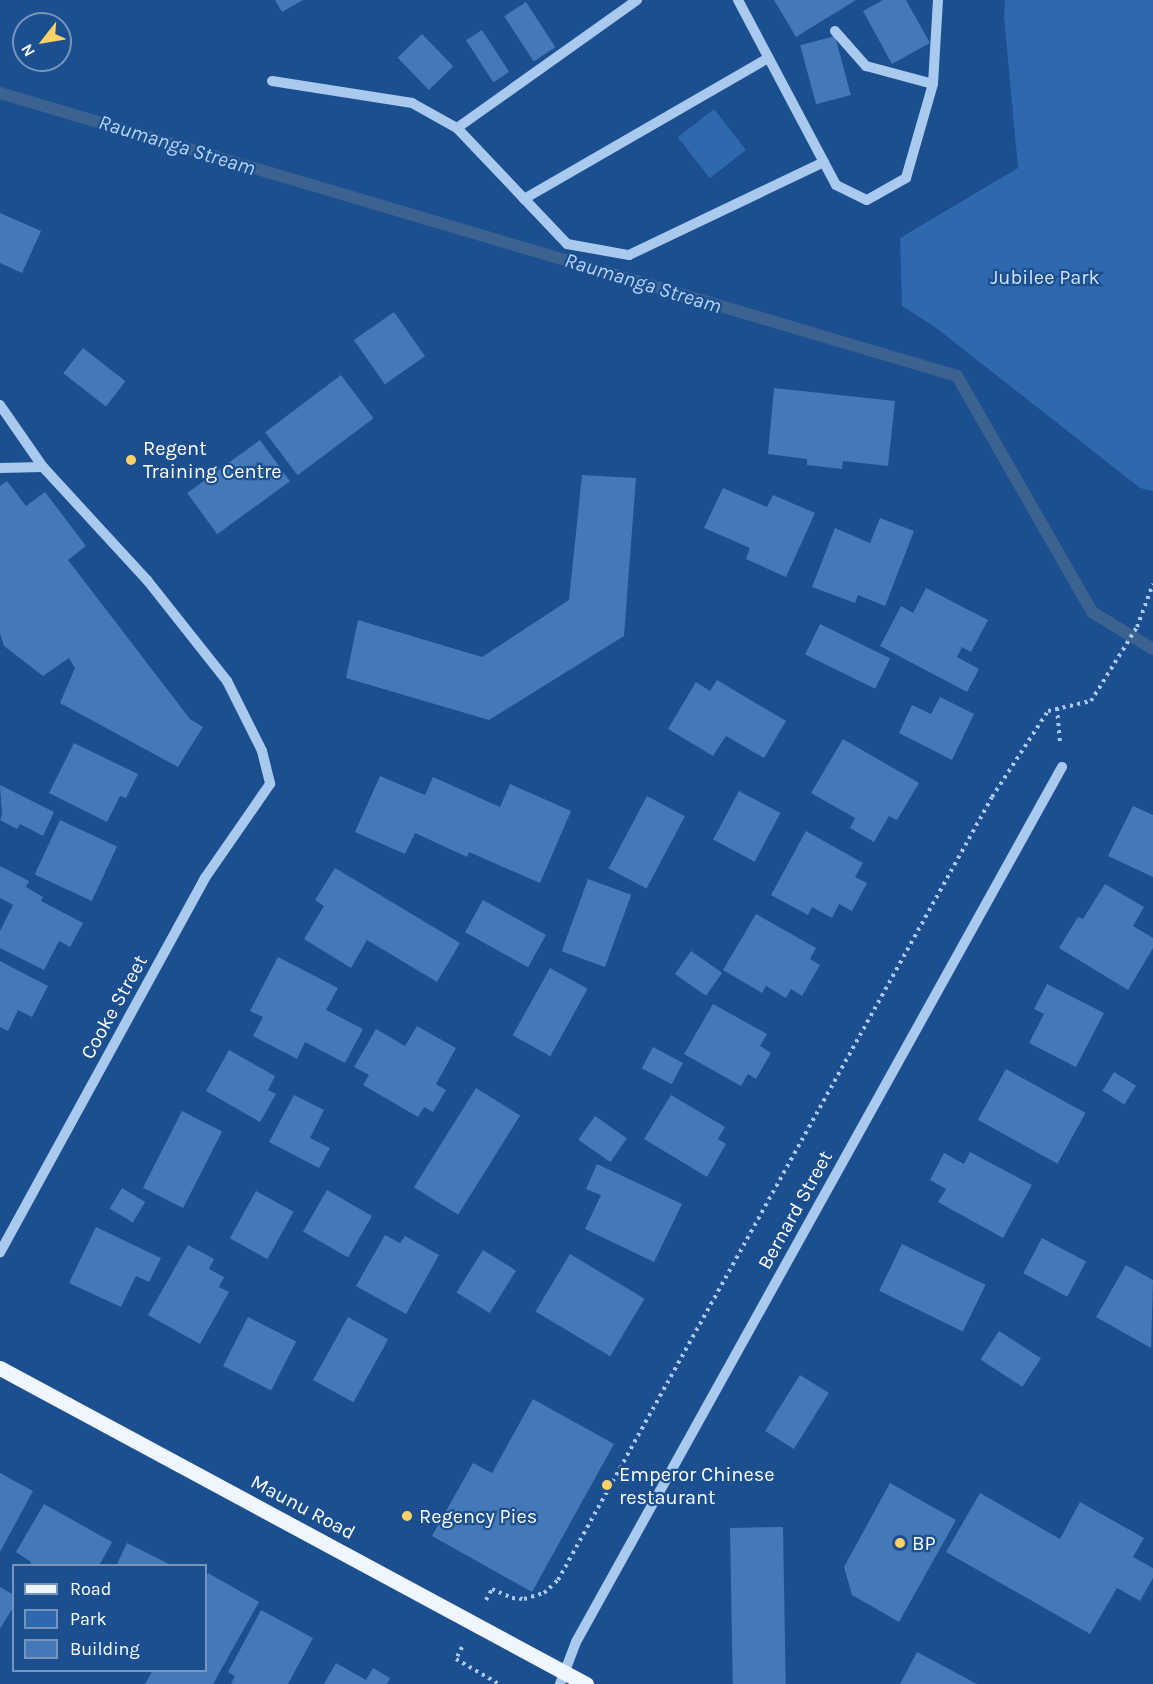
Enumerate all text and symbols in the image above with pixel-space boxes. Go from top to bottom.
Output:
north arrow [12,12,72,72]
text: N [17,41,39,60]
water label: Raumanga Stream [96,109,258,181]
water label: Raumanga Stream [562,247,724,319]
park label: Jubilee Park [990,265,1100,289]
place label: Regent Training Centre [143,436,282,483]
marker: Regent Training Centre [124,453,138,467]
street label: Cooke Street [76,951,152,1063]
street label: Bernard Street [753,1147,837,1273]
place label: Emperor Chinese restaurant [619,1462,774,1509]
street label: Maunu Road [247,1469,359,1545]
marker: Emperor Chinese restaurant [600,1478,614,1492]
place label: Regency Pies [419,1504,537,1528]
marker: Regency Pies [400,1509,414,1523]
place label: BP [912,1531,935,1555]
marker: BP [893,1536,907,1550]
legend [12,1564,207,1672]
text: Road [70,1578,111,1600]
text: Park [70,1608,107,1630]
text: Building [70,1638,140,1660]

